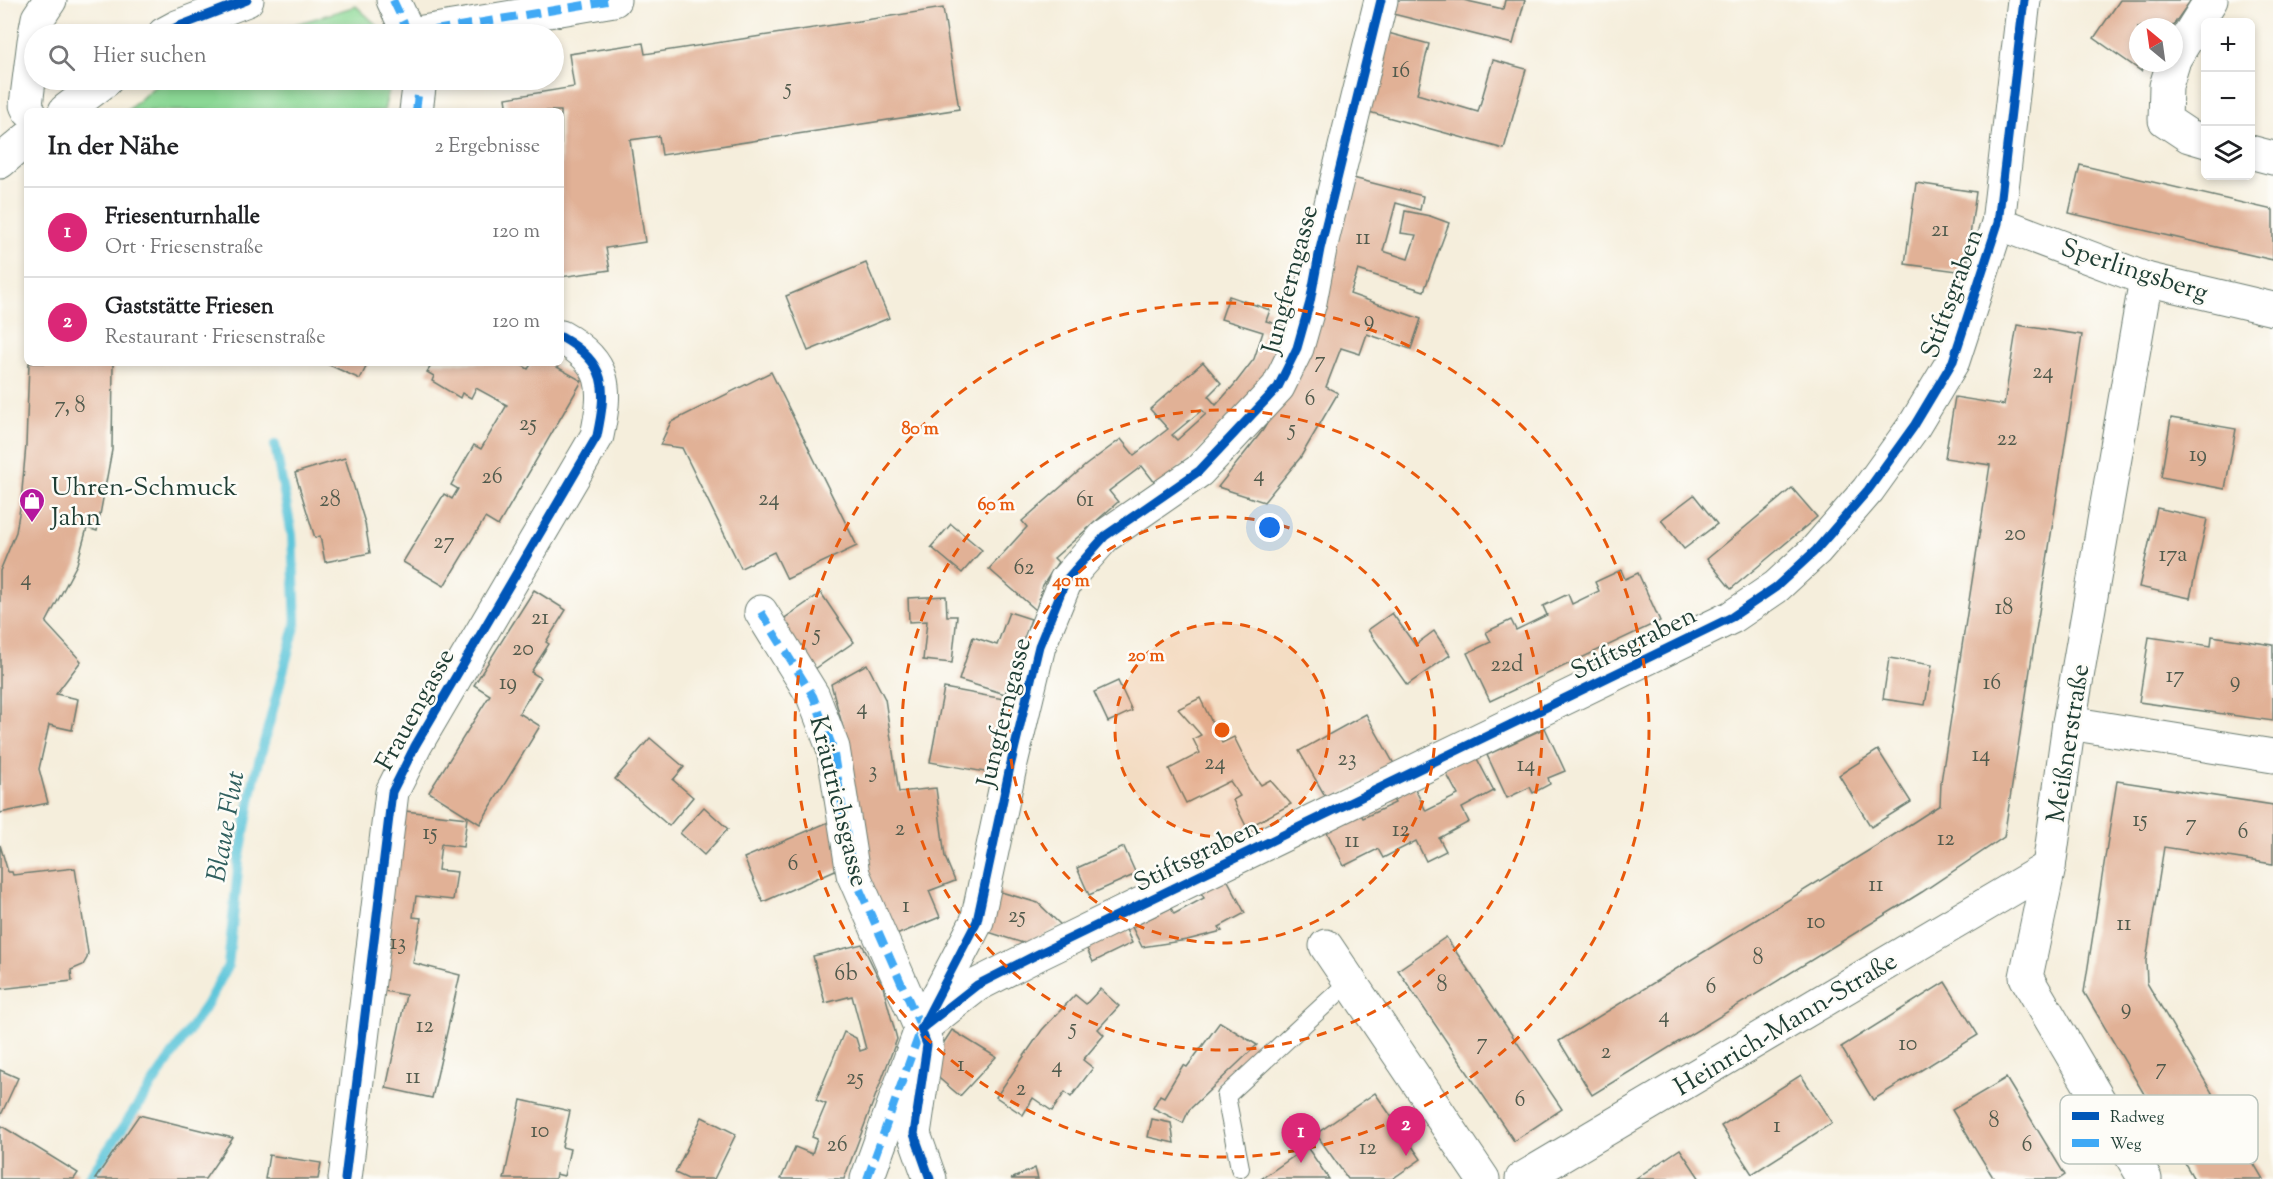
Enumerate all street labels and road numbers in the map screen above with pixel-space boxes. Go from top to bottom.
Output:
street label: Jungferngasse [1253,201,1329,360]
street label: Stiftsgraben [1913,224,1994,364]
street label: Sperlingsberg [2056,230,2213,313]
street label: Stiftsgraben [1565,598,1703,691]
street label: Jungferngasse [968,634,1042,793]
street label: Frauengasse [367,642,465,778]
street label: Meißnerstraße [2039,661,2100,825]
street label: Kräutrichsgasse [798,712,877,891]
street label: Stiftsgraben [1128,810,1266,903]
street label: Heinrich-Mann-Straße [1668,944,1905,1107]

